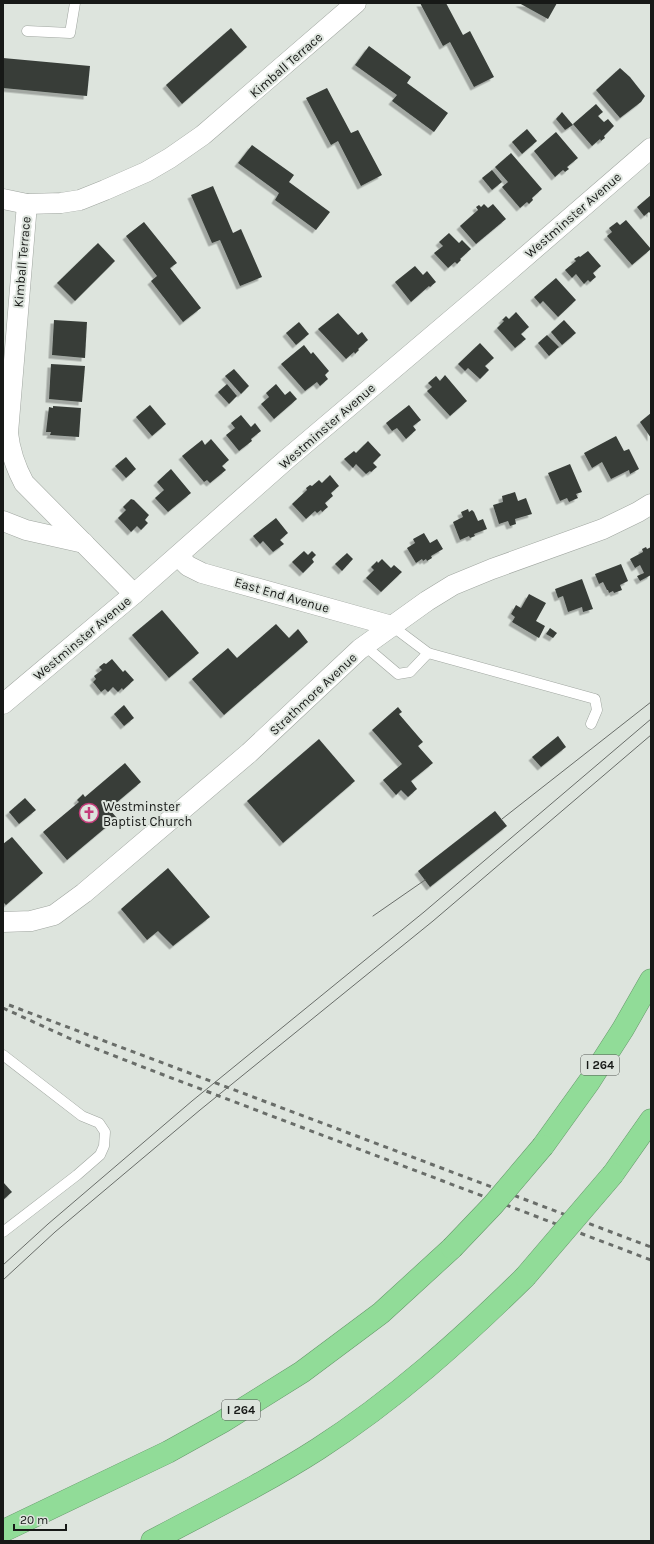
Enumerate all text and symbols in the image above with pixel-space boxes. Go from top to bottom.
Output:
street label: Kimball Terrace [247,29,326,101]
street label: Westminster Avenue [522,169,624,261]
street label: Kimball Terrace [11,216,33,308]
street label: Westminster Avenue [276,380,378,472]
street label: East End Avenue [233,574,331,616]
street label: Westminster Avenue [30,593,134,683]
street label: Strathmore Avenue [266,649,360,738]
place label: Westminster Baptist Church [103,799,192,829]
church icon: Westminster Baptist Church [78,802,100,824]
road number: I 264 [581,1055,619,1075]
road number: I 264 [222,1400,260,1420]
scale bar [14,1506,66,1532]
text: 20 m [20,1513,48,1527]

